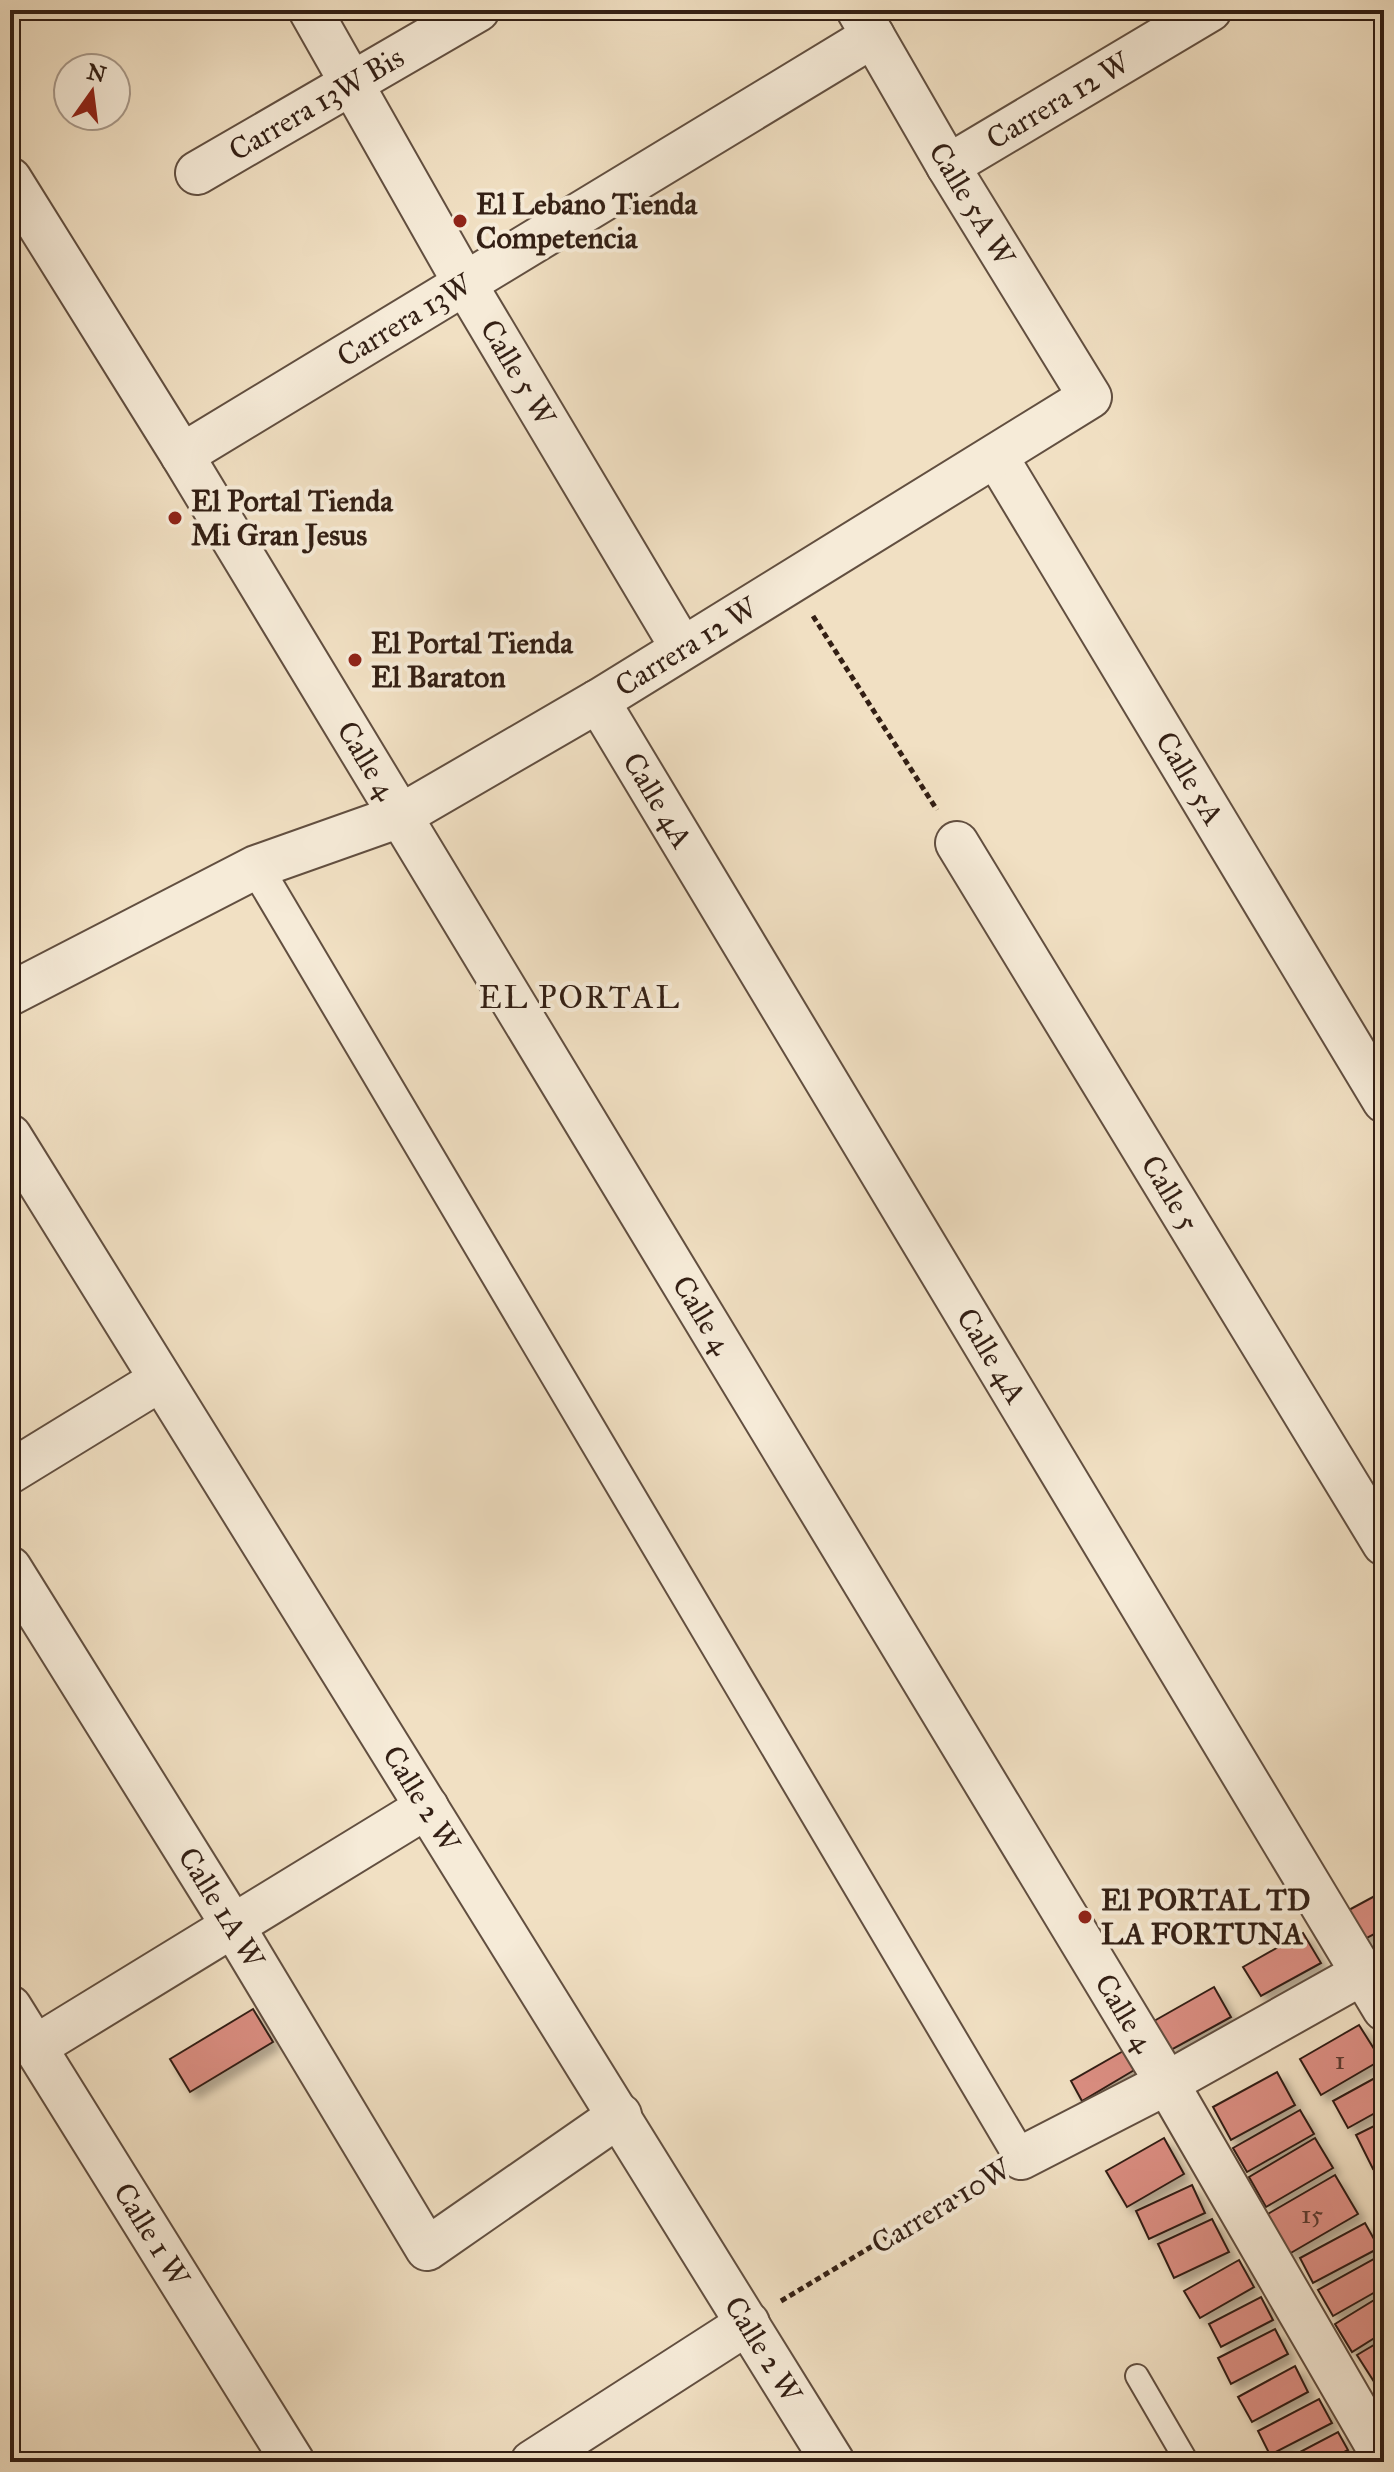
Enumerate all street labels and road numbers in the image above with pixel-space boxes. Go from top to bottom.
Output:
street label: Carrera 13W Bis [223,39,410,169]
street label: Carrera 12 W [980,43,1137,157]
street label: Calle 5A W [921,136,1024,273]
street label: Carrera 13W [331,265,479,375]
street label: Calle 5 W [473,313,564,433]
street label: Carrera 12 W [608,588,765,704]
street label: Calle 4 [329,715,405,807]
street label: Calle 5A [1148,725,1232,831]
street label: Calle 4A [615,746,700,855]
street label: Calle 5 [1134,1149,1207,1238]
street label: Calle 4 [665,1269,740,1361]
street label: Calle 4A [949,1302,1034,1410]
street label: Calle 2 W [375,1739,469,1860]
street label: Calle 1A W [170,1841,273,1976]
street label: Calle 4 [1087,1967,1163,2060]
street label: Carrera 10W [865,2150,1018,2262]
street label: Calle 1 W [106,2176,198,2294]
street label: Calle 2 W [717,2290,810,2410]

